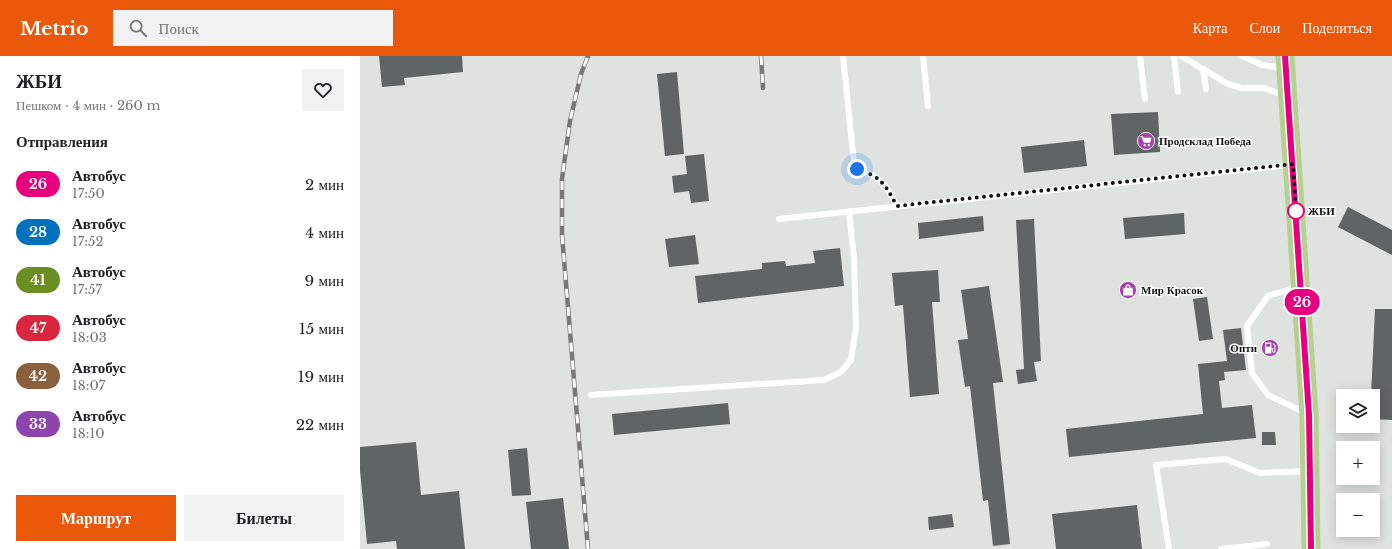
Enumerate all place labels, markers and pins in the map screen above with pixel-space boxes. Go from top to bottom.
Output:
supermarket icon: Продсклад Победа [1136,131,1156,151]
place label: Продсклад Победа [1159,134,1252,148]
marker: ЖБИ [1287,202,1305,220]
place label: ЖБИ [1308,204,1335,218]
shop icon: Мир Красок [1118,280,1138,300]
place label: Мир Красок [1141,283,1204,297]
fuel station icon: Опти [1260,338,1280,358]
place label: Опти [1230,341,1258,355]

